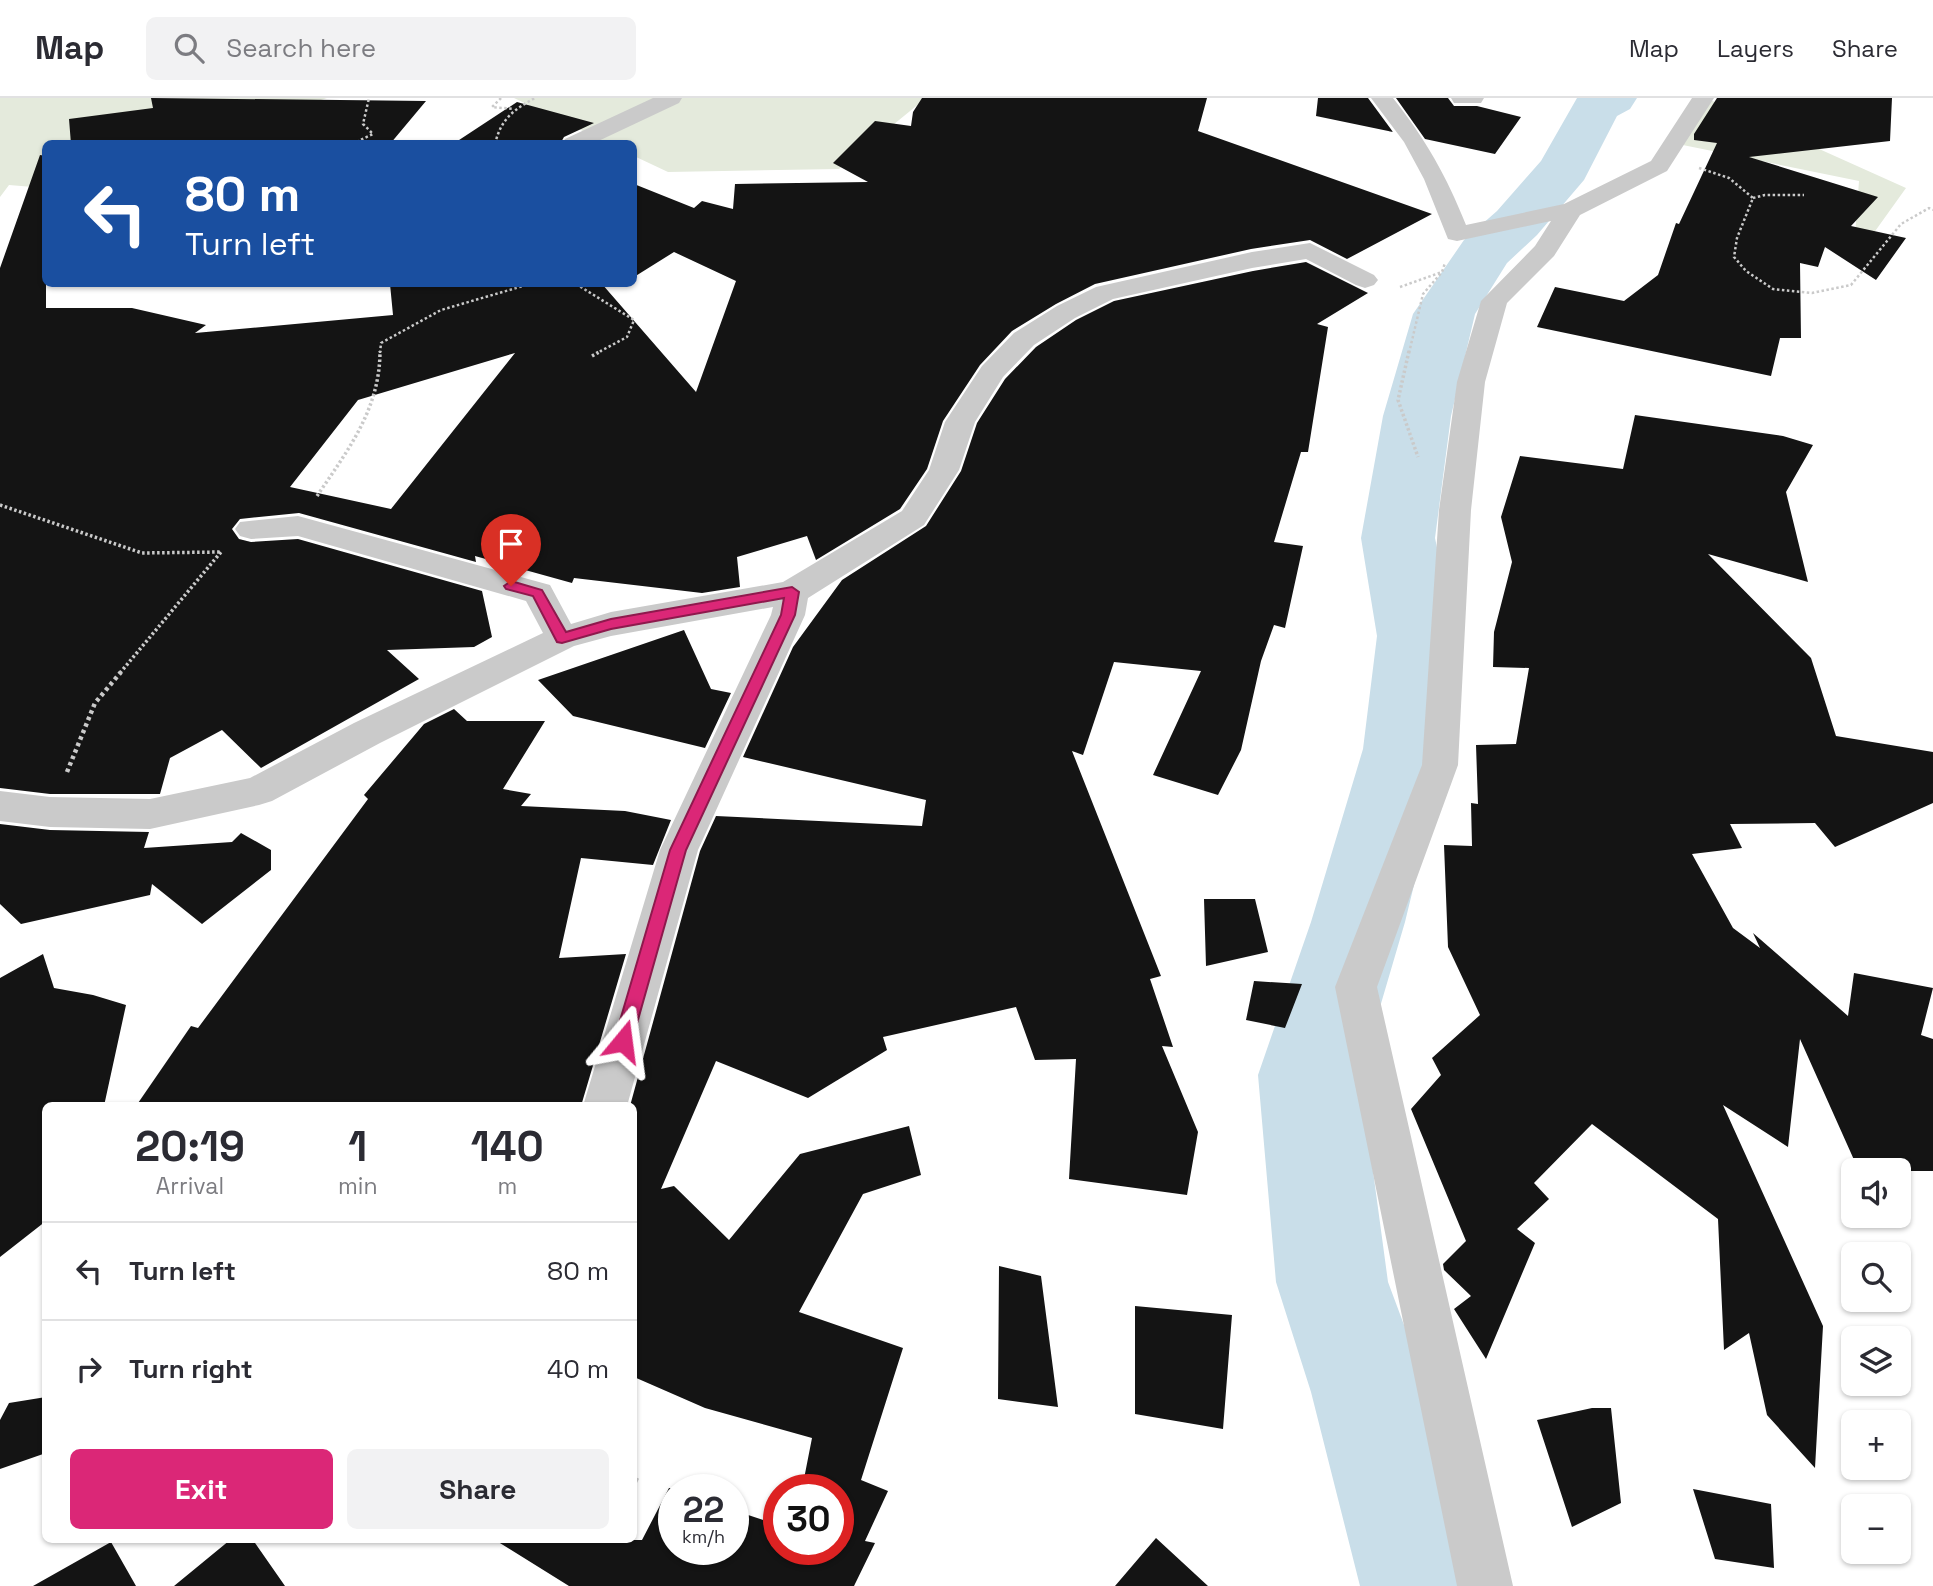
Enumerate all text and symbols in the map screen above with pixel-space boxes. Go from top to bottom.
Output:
search box [146,17,636,80]
text: Map [35,27,104,69]
icon: search [170,29,208,67]
text: Search here [226,31,376,65]
text: Map [1629,33,1679,64]
text: Layers [1717,33,1794,64]
text: Share [1832,33,1898,64]
text: 80 m [185,163,300,225]
icon: left [70,168,161,259]
text: Turn left [185,224,315,264]
pin [481,514,541,586]
icon: arrive [492,525,530,563]
position arrow [586,1004,660,1078]
text: 20:19 [135,1120,245,1173]
text: 1 [348,1120,367,1173]
text: 140 [471,1120,544,1173]
map controls [1841,1158,1911,1564]
button: sound [1841,1158,1911,1228]
text: Arrival [156,1171,224,1201]
text: min [338,1171,378,1201]
text: m [497,1171,517,1201]
button: search [1841,1242,1911,1312]
icon: left [70,1252,108,1290]
text: Turn left [129,1254,236,1288]
text: 80 m [547,1254,609,1288]
button: layers [1841,1326,1911,1396]
icon: right [70,1350,108,1388]
text: Turn right [129,1352,253,1386]
text: 40 m [547,1352,609,1386]
button: + [1841,1410,1911,1480]
button: Exit [70,1449,333,1529]
button: Share [347,1449,609,1529]
speed limit sign: 30 [763,1474,854,1565]
text: 22 [683,1488,724,1532]
button: − [1841,1494,1911,1564]
text: km/h [682,1525,725,1548]

